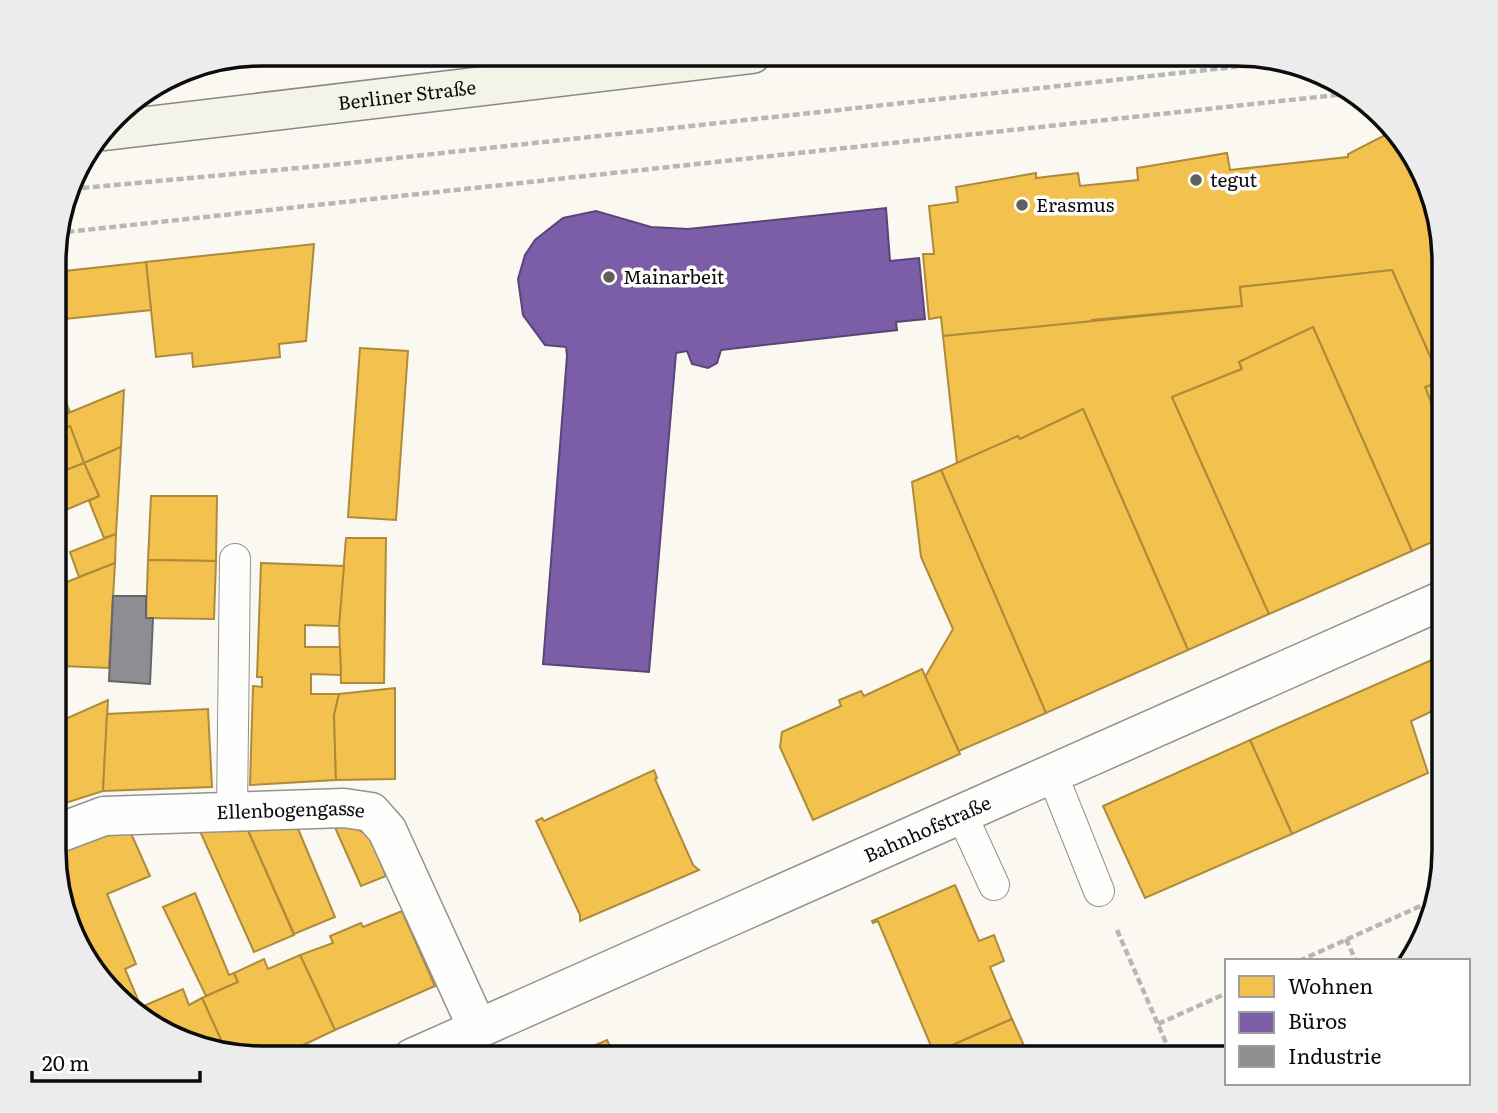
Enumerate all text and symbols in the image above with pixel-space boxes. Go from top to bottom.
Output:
street label: Berliner Straße [336,72,478,116]
place label: tegut [1210,165,1258,193]
marker: tegut [1188,172,1204,188]
place label: Erasmus [1036,190,1115,218]
marker: Erasmus [1014,197,1030,213]
place label: Mainarbeit [623,262,725,290]
marker: Mainarbeit [601,269,617,285]
street label: Bahnhofstraße [859,788,995,869]
street label: Ellenbogengasse [216,793,367,825]
legend [1225,959,1470,1085]
text: Wohnen [1288,969,1373,1000]
text: Büros [1288,1004,1346,1035]
text: Industrie [1288,1039,1381,1070]
scale bar [32,1040,200,1084]
text: 20 m [42,1046,89,1077]

